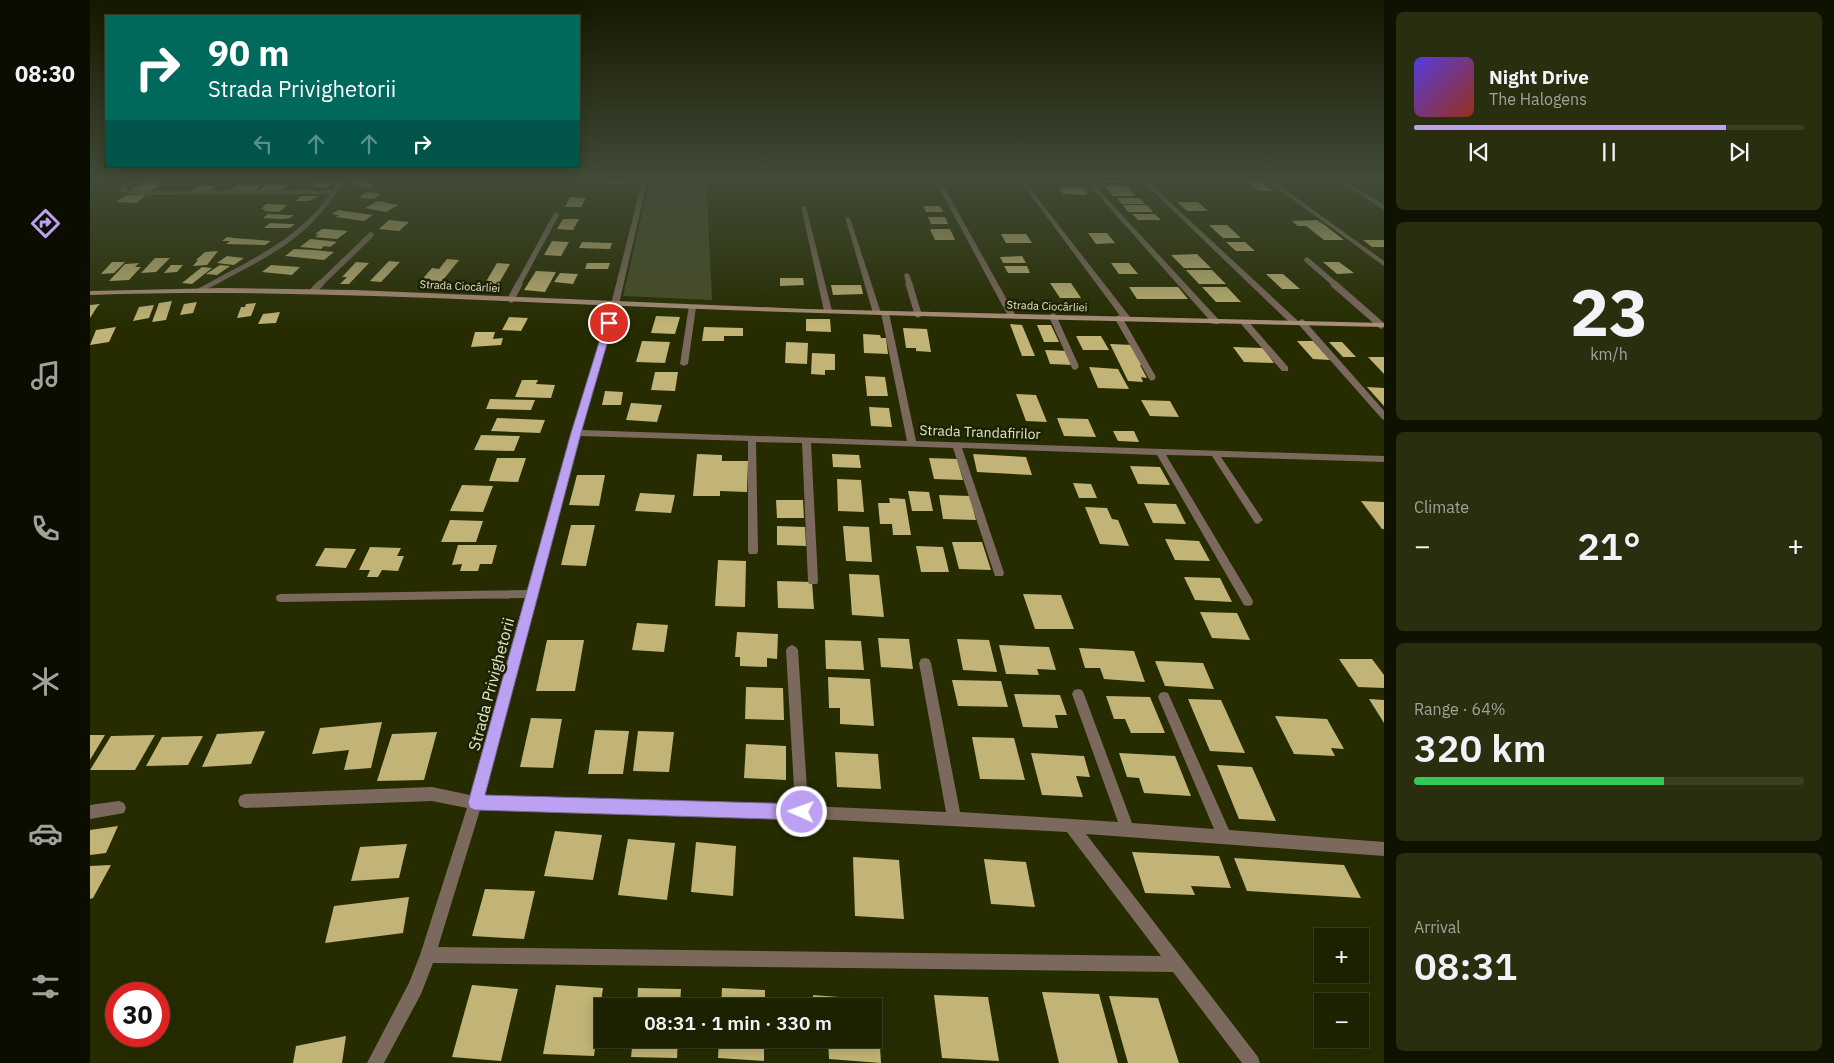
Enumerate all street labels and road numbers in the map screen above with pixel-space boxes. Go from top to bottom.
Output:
street label: Strada Ciocârliei [419,277,501,295]
street label: Strada Ciocârliei [1006,298,1088,314]
street label: Strada Trandafirilor [919,421,1041,443]
street label: Strada Privighetorii [464,615,518,753]

